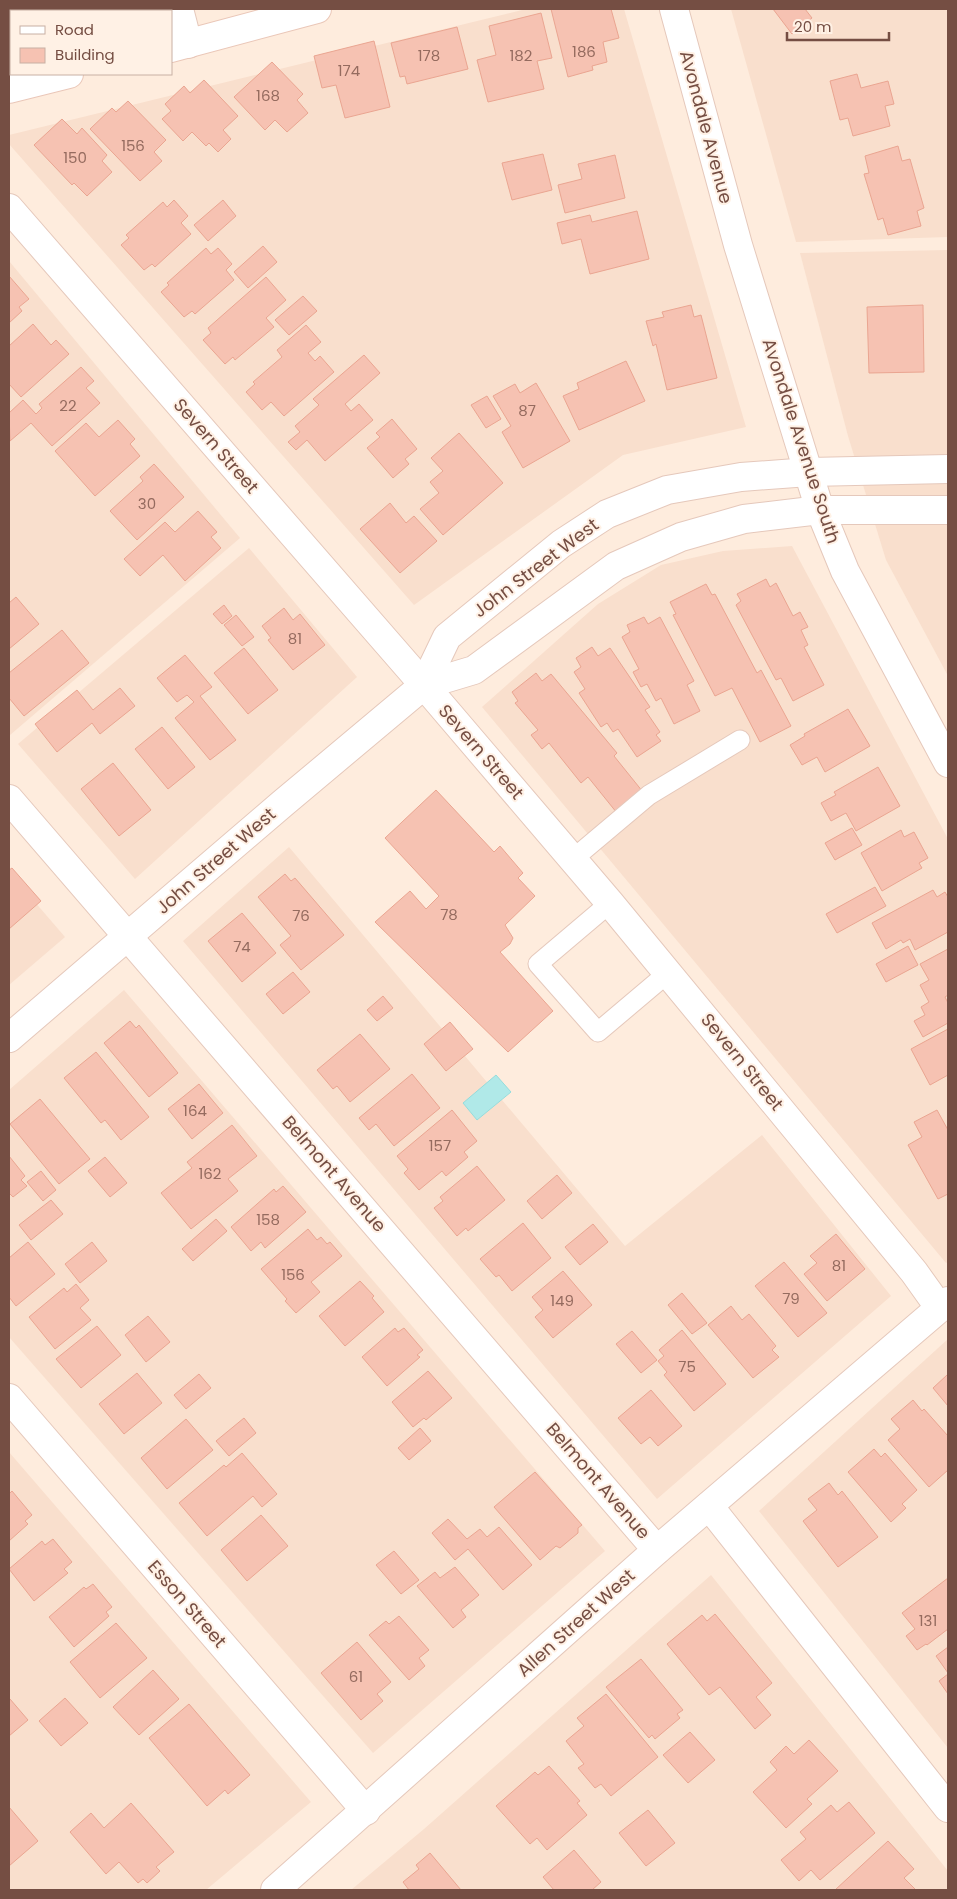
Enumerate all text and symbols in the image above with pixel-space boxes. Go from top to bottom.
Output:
legend [10,10,172,75]
scale bar [787,10,890,42]
text: 20 m [794,16,832,37]
text: Road [55,19,94,40]
house number: 186 [572,41,596,62]
text: Building [55,44,115,65]
house number: 178 [418,45,440,66]
house number: 182 [510,45,532,66]
street label: Avondale Avenue [674,48,739,206]
house number: 174 [338,60,360,81]
house number: 168 [256,85,280,106]
house number: 156 [121,135,145,156]
house number: 150 [63,147,87,168]
street label: Avondale Avenue South [757,335,846,547]
street label: Severn Street [168,393,265,499]
house number: 22 [59,395,77,416]
house number: 87 [518,400,536,421]
house number: 30 [138,493,156,514]
street label: John Street West [468,512,604,623]
house number: 81 [288,628,302,649]
street label: Severn Street [433,699,530,805]
street label: John Street West [150,802,281,920]
house number: 78 [440,904,458,925]
house number: 76 [292,905,310,926]
house number: 74 [233,936,251,957]
street label: Severn Street [695,1008,789,1116]
house number: 164 [183,1100,207,1121]
street label: Belmont Avenue [277,1110,392,1237]
house number: 157 [429,1135,451,1156]
house number: 162 [199,1163,221,1184]
house number: 158 [256,1209,280,1230]
house number: 81 [832,1255,846,1276]
house number: 156 [281,1264,305,1285]
house number: 79 [782,1288,800,1309]
house number: 149 [550,1290,574,1311]
house number: 75 [678,1356,696,1377]
street label: Belmont Avenue [541,1417,656,1544]
street label: Esson Street [142,1554,232,1653]
street label: Allen Street West [511,1563,640,1682]
house number: 131 [919,1610,937,1631]
house number: 61 [349,1666,363,1687]

